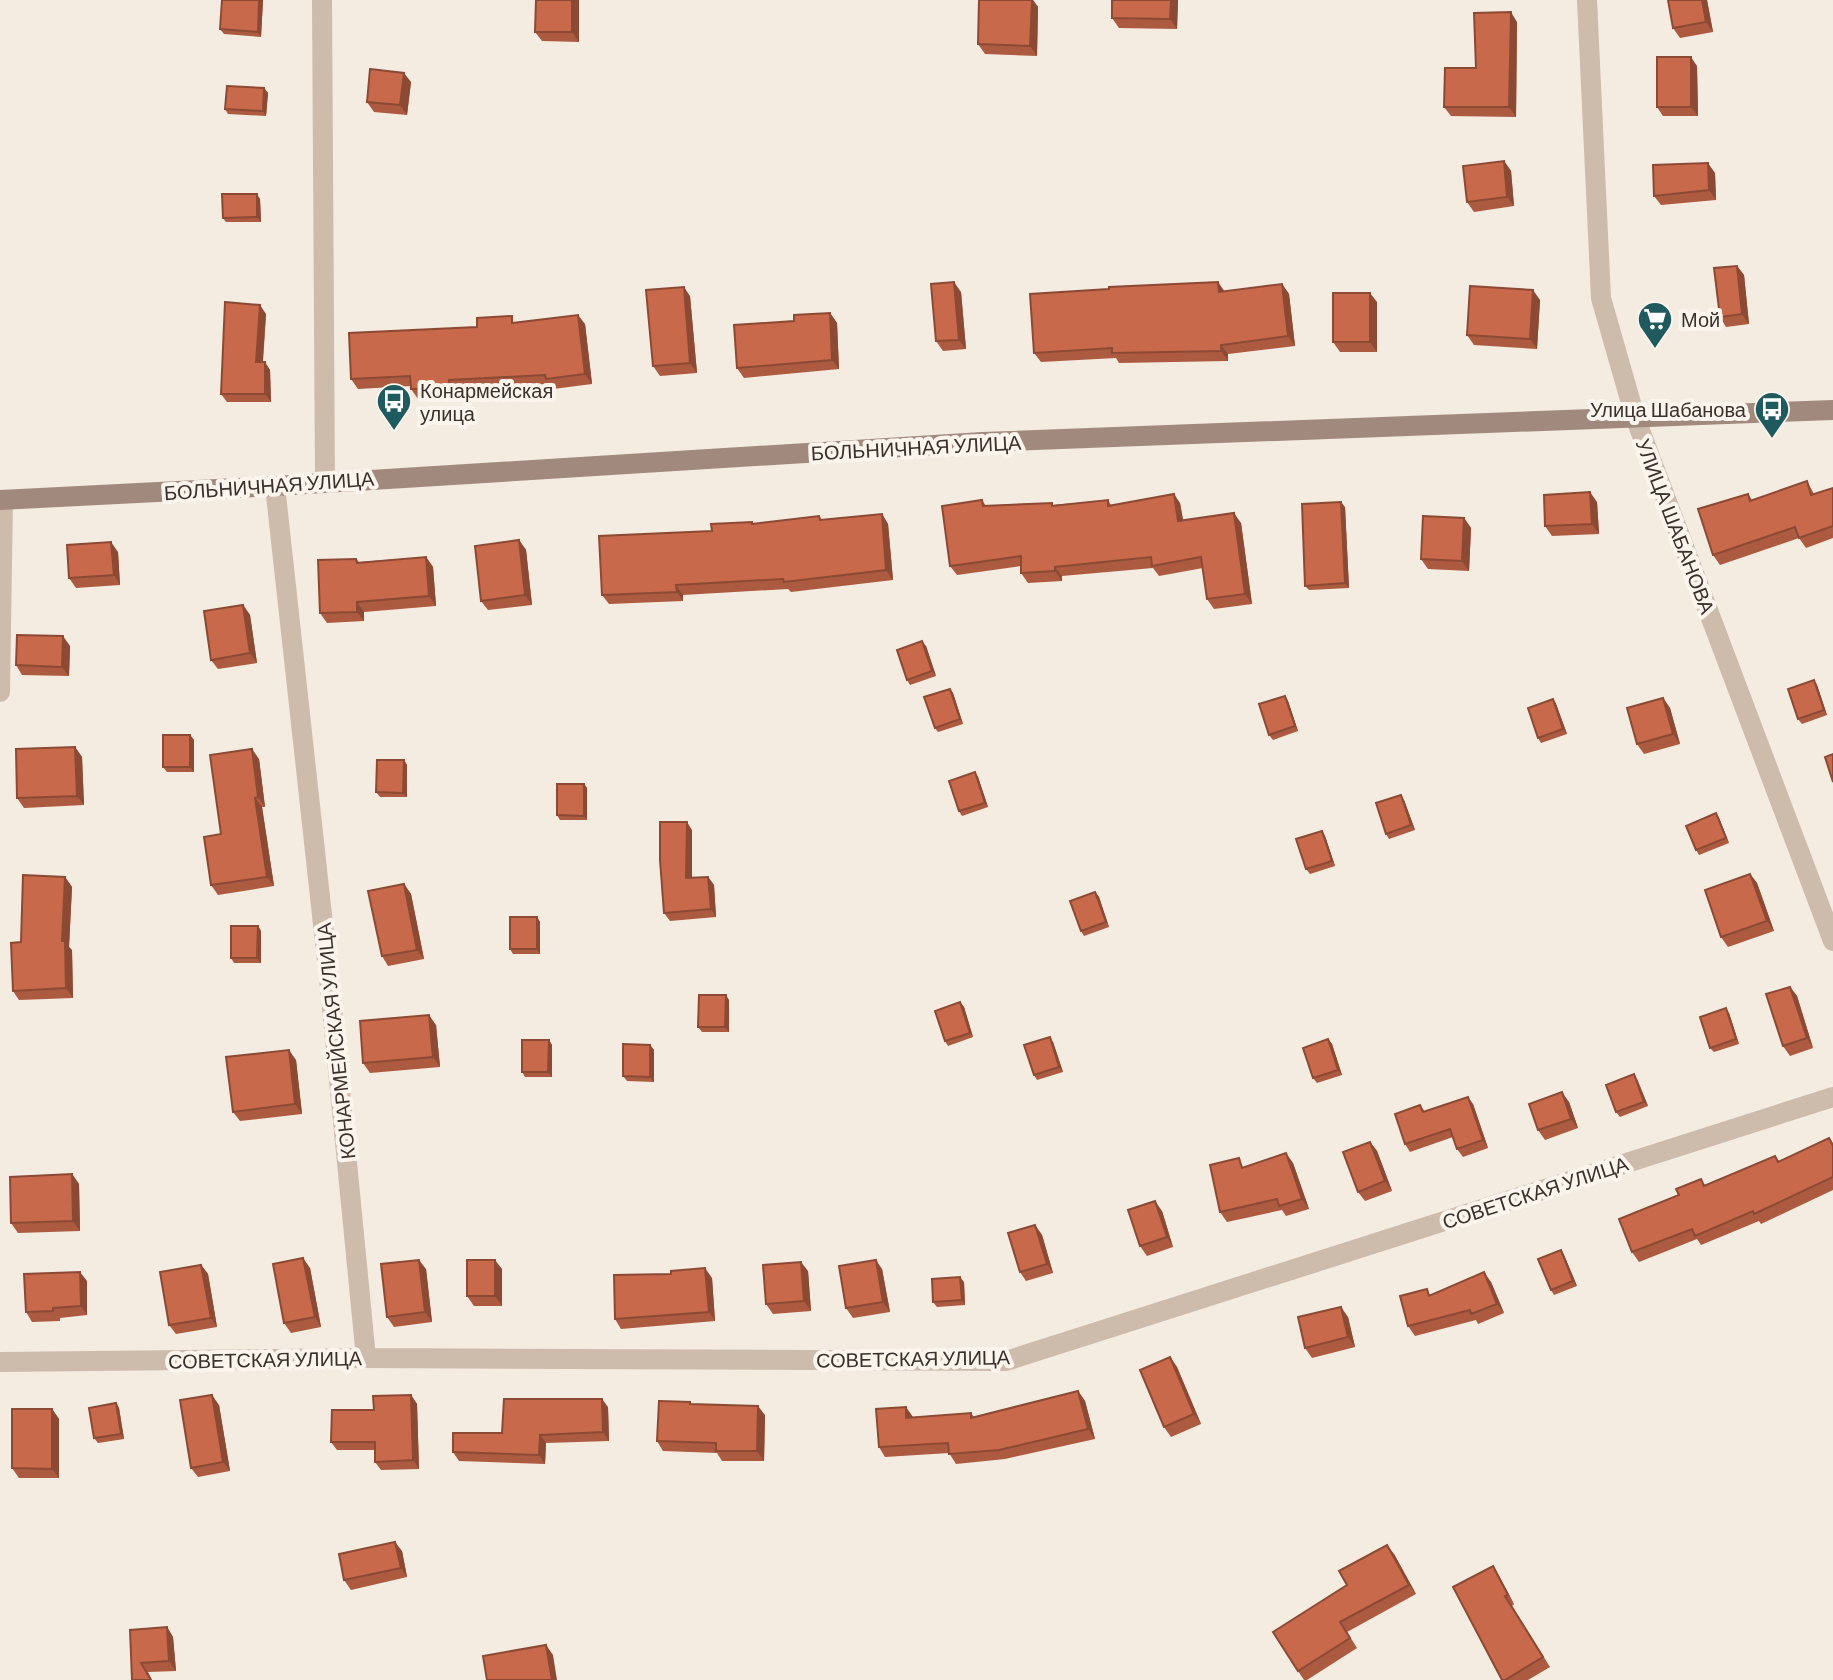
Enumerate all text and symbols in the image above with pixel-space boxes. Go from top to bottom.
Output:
supermarket icon: Мой [1636,300,1674,350]
place label: Мой [1681,307,1720,331]
place label: Конармейская улица [420,378,553,425]
bus stop icon: Конармейская улица [375,382,413,432]
bus stop icon: Улица Шабанова [1753,390,1791,440]
place label: Улица Шабанова [1590,397,1747,421]
street label: БОЛЬНИЧНАЯ УЛИЦА [810,429,1022,464]
street label: УЛИЦА ШАБАНОВА [1632,435,1721,617]
street label: БОЛЬНИЧНАЯ УЛИЦА [163,466,375,504]
street label: КОНАРМЕЙСКАЯ УЛИЦА [311,921,359,1161]
street label: СОВЕТСКАЯ УЛИЦА [1439,1150,1632,1233]
street label: СОВЕТСКАЯ УЛИЦА [816,1344,1011,1372]
street label: СОВЕТСКАЯ УЛИЦА [168,1345,363,1373]

